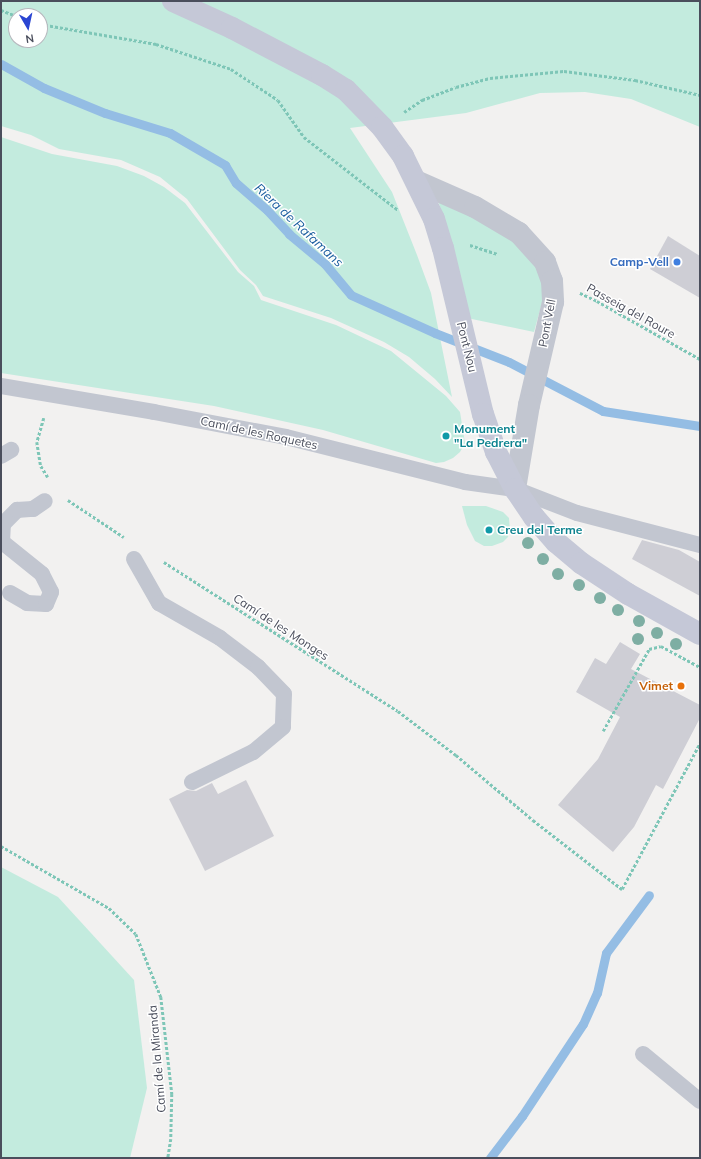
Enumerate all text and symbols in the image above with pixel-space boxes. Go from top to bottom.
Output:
north arrow [8,8,48,48]
text: N [25,31,35,46]
water label: Riera de Rafamans [251,180,347,270]
place label: Camp-Vell [610,255,669,269]
marker: Camp-Vell [672,257,682,267]
street label: Passeig del Roure [584,281,678,341]
street label: Pont Vell [535,298,559,348]
street label: Pont Nou [454,320,480,374]
street label: Camí de les Roquetes [199,414,319,452]
place label: Monument "La Pedrera" [454,422,527,450]
marker: Monument "La Pedrera" [441,431,451,441]
place label: Creu del Terme [497,523,582,537]
marker: Creu del Terme [484,525,494,535]
street label: Camí de les Monges [231,591,331,663]
place label: Vimet [639,679,673,693]
marker: Vimet [676,681,686,691]
street label: Camí de la Miranda [145,1005,169,1113]

